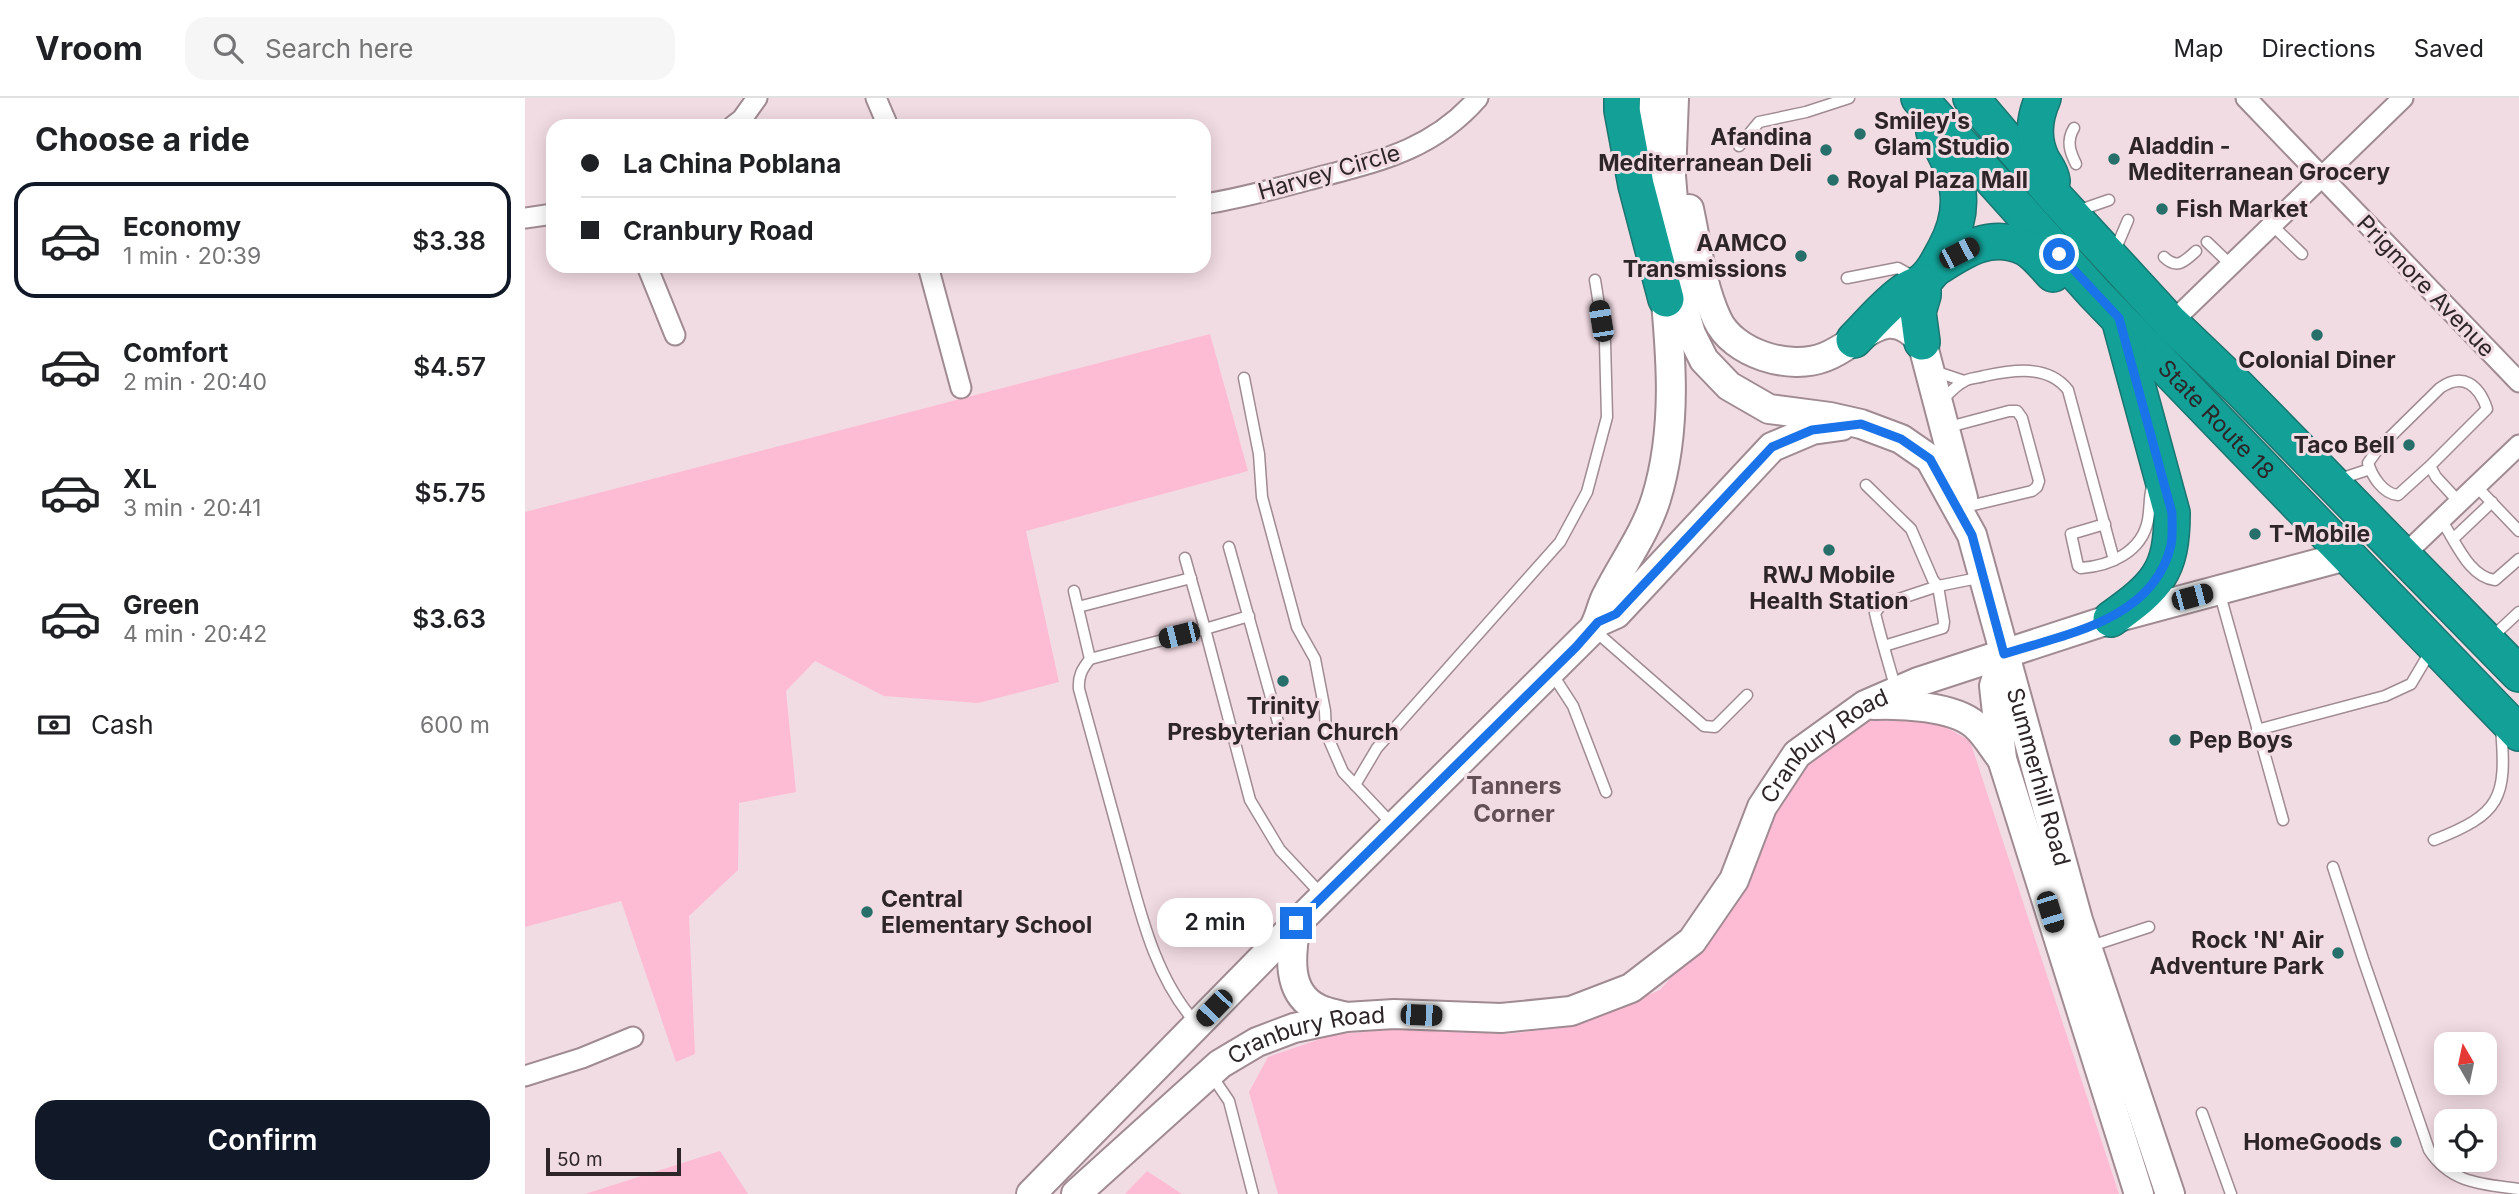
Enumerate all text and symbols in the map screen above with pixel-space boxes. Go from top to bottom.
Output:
search box [185,17,675,80]
text: Vroom [35,28,143,68]
icon: search [209,29,247,67]
text: Search here [265,33,414,64]
text: Map [2174,34,2223,63]
text: Directions [2261,34,2376,63]
text: Saved [2414,34,2484,63]
place label: Smiley's Glam Studio [1874,107,2010,161]
text: Choose a ride [35,120,250,159]
place label: Afandina Mediterranean Deli [1598,123,1812,177]
marker: Smiley's Glam Studio [1852,126,1868,142]
place label: Aladdin - Mediterranean Grocery [2128,132,2390,186]
street label: Harvey Circle [1255,138,1403,206]
marker: Afandina Mediterranean Deli [1818,142,1834,158]
text: La China Poblana [623,148,841,179]
marker: Aladdin - Mediterranean Grocery [2106,151,2122,167]
place label: Royal Plaza Mall [1847,166,2028,194]
marker: Royal Plaza Mall [1825,172,1841,188]
place label: Fish Market [2176,195,2308,223]
marker: Fish Market [2154,201,2170,217]
icon: car [39,209,102,272]
street label: Prigmore Avenue [2351,209,2501,363]
text: Economy [123,211,241,242]
text: Cranbury Road [623,215,814,246]
text: $3.38 [412,225,486,256]
place label: AAMCO Transmissions [1623,229,1787,283]
car [1936,234,1983,272]
route start [2043,238,2075,270]
text: 1 min · 20:39 [123,242,261,270]
marker: AAMCO Transmissions [1793,248,1809,264]
car [1588,299,1615,343]
marker: Colonial Diner [2309,327,2325,343]
icon: car [39,335,102,398]
text: Comfort [123,337,228,368]
place label: Colonial Diner [2238,346,2396,374]
text: $4.57 [413,351,486,382]
street label: State Route 18 [2152,354,2280,485]
text: 2 min · 20:40 [123,368,267,396]
place label: Taco Bell [2294,431,2395,459]
marker: Taco Bell [2401,437,2417,453]
icon: car [39,461,102,524]
text: XL [123,463,157,494]
text: $5.75 [415,477,486,508]
text: 3 min · 20:41 [123,494,261,522]
place label: T-Mobile [2269,520,2370,548]
marker: T-Mobile [2247,526,2263,542]
marker: RWJ Mobile Health Station [1821,542,1837,558]
place label: RWJ Mobile Health Station [1749,561,1909,615]
car [2169,581,2216,613]
icon: car [39,587,102,650]
text: Green [123,589,200,620]
text: $3.63 [412,603,486,634]
text: 4 min · 20:42 [123,620,267,648]
car [1157,620,1202,650]
marker: Trinity Presbyterian Church [1275,673,1291,689]
street label: Cranbury Road [1754,683,1892,809]
street label: Summerhill Road [2001,685,2076,869]
place label: Trinity Presbyterian Church [1167,692,1399,746]
icon: cash [35,706,73,744]
text: Cash [91,709,154,740]
text: 600 m [420,711,490,739]
place label: Pep Boys [2189,726,2293,754]
marker: Pep Boys [2167,732,2183,748]
district label: Tanners Corner [1466,771,1562,828]
place label: Central Elementary School [881,885,1092,939]
car [2034,889,2067,935]
callout: 2 min [1156,898,1271,948]
marker: Central Elementary School [859,904,875,920]
route end [1280,907,1312,939]
text: 2 min [1185,908,1245,936]
place label: Rock 'N' Air Adventure Park [2150,926,2325,980]
marker: Rock 'N' Air Adventure Park [2330,945,2346,961]
car [1192,986,1237,1030]
street label: Cranbury Road [1222,1001,1386,1070]
car [1400,1004,1443,1026]
north arrow [2434,1032,2497,1096]
map controls [2434,1032,2497,1172]
button: Confirm [35,1100,490,1180]
button: locate [2434,1109,2497,1172]
place label: HomeGoods [2243,1128,2382,1156]
marker: HomeGoods [2388,1134,2404,1150]
scale bar [546,1145,681,1177]
text: 50 m [557,1148,603,1171]

